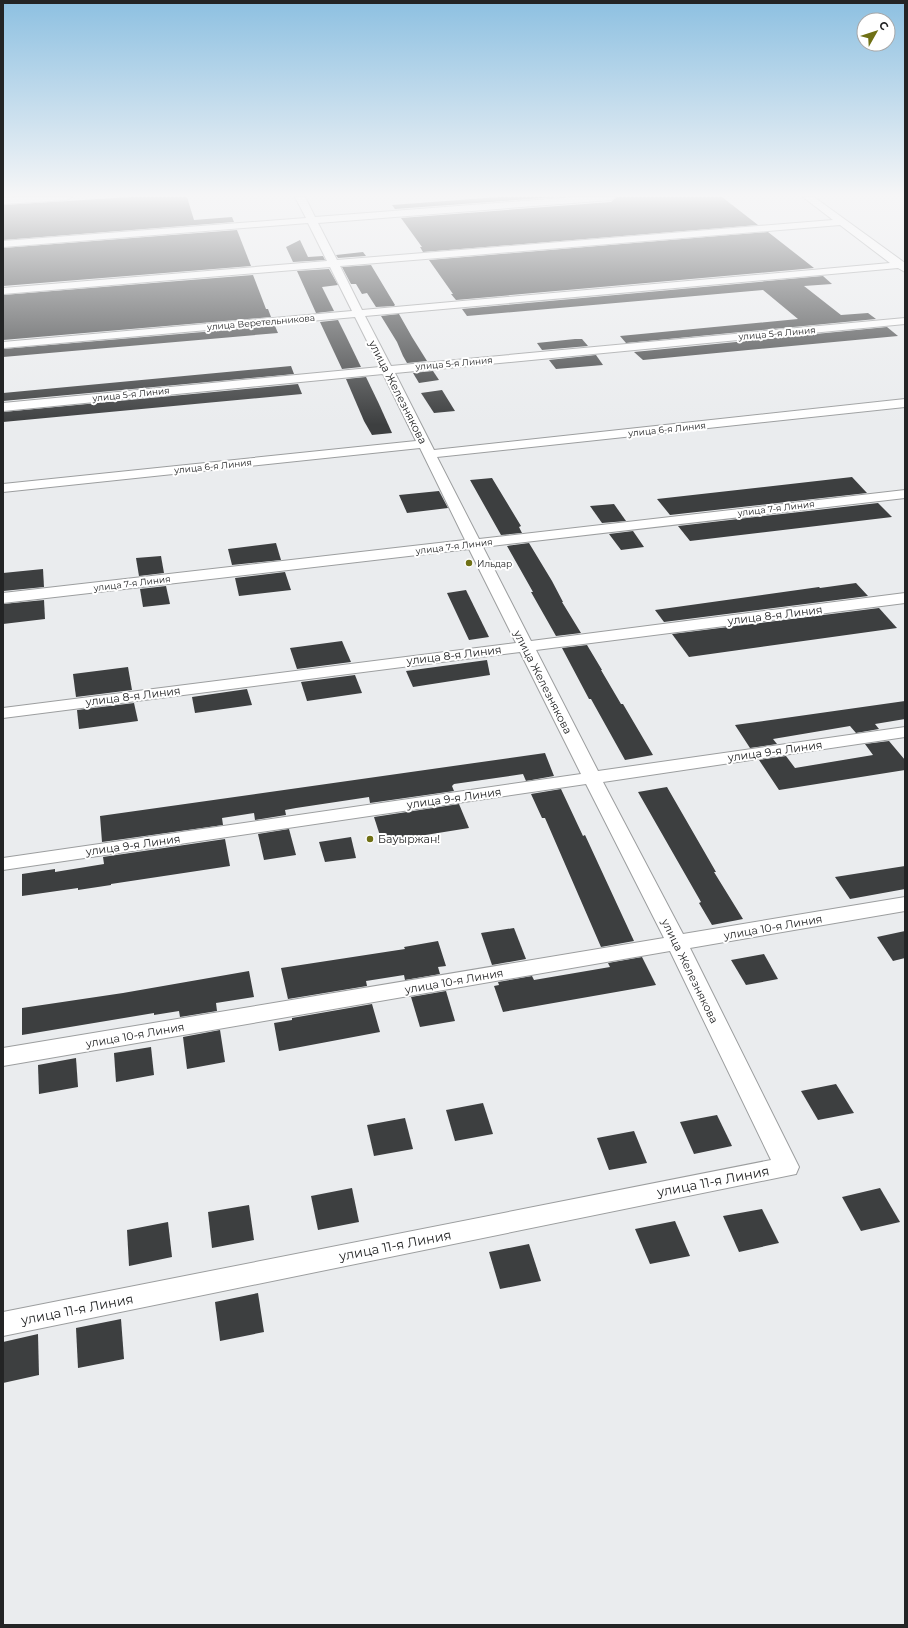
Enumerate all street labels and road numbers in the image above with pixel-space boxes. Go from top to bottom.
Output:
street label: улица Веретельникова [206,312,315,332]
street label: улица 5-я Линия [737,324,816,342]
street label: улица Железнякова [365,337,430,446]
street label: улица 5-я Линия [414,354,493,372]
street label: улица 5-я Линия [91,384,170,404]
street label: улица 6-я Линия [627,419,706,439]
street label: улица 6-я Линия [173,456,252,476]
street label: улица 7-я Линия [736,498,815,518]
street label: улица 7-я Линия [414,536,493,556]
street label: улица 7-я Линия [92,573,171,593]
street label: улица 8-я Линия [726,602,823,628]
street label: улица Железнякова [510,627,575,736]
street label: улица 8-я Линия [405,642,502,668]
street label: улица 8-я Линия [84,683,181,709]
street label: улица 9-я Линия [726,737,823,765]
street label: улица 9-я Линия [405,784,502,812]
street label: улица 9-я Линия [84,831,181,859]
street label: улица 10-я Линия [722,911,823,943]
street label: улица Железнякова [658,915,721,1026]
street label: улица 10-я Линия [403,965,504,997]
street label: улица 10-я Линия [84,1019,185,1051]
street label: улица 11-я Линия [654,1162,771,1200]
street label: улица 11-я Линия [336,1226,453,1264]
street label: улица 11-я Линия [18,1290,135,1328]

